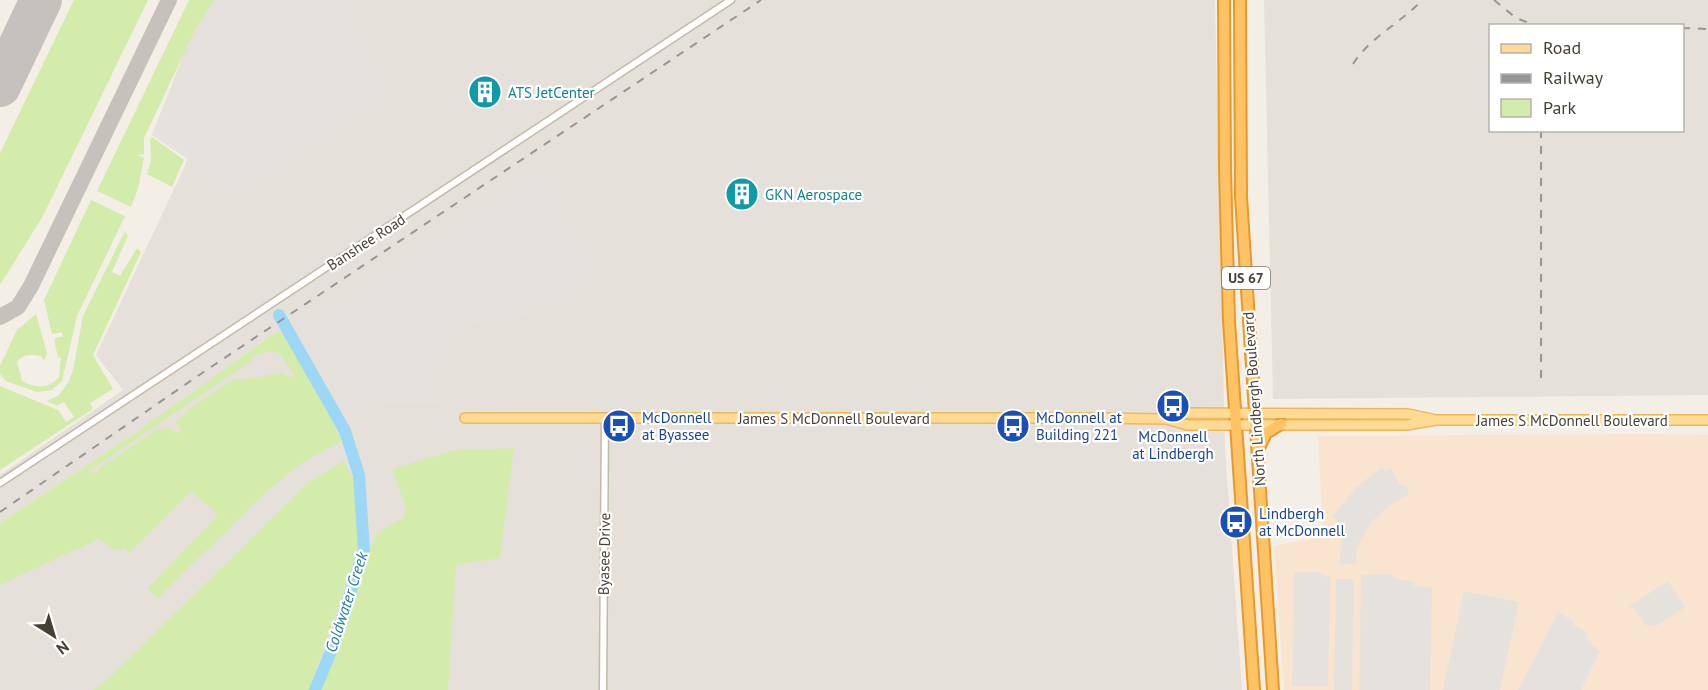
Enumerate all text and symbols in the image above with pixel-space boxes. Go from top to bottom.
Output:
legend [1489,24,1684,132]
text: Road [1543,36,1581,59]
text: Railway [1543,66,1604,89]
building icon: ATS JetCenter [467,74,503,110]
place label: ATS JetCenter [508,83,595,102]
text: Park [1543,96,1576,119]
building icon: GKN Aerospace [724,176,760,212]
place label: GKN Aerospace [765,185,862,204]
street label: Banshee Road [323,210,409,274]
road number: US 67 [1222,267,1270,289]
street label: North Lindbergh Boulevard [1238,311,1270,487]
bus stop icon: McDonnell at Lindbergh [1155,388,1191,424]
bus stop icon: McDonnell at Byassee [601,408,637,444]
place label: McDonnell at Byassee [642,408,712,444]
bus stop icon: McDonnell at Building 221 [995,408,1031,444]
place label: McDonnell at Building 221 [1036,408,1122,444]
street label: James S McDonnell Boulevard [737,409,930,428]
street label: James S McDonnell Boulevard [1475,411,1668,430]
place label: McDonnell at Lindbergh [1132,427,1214,463]
bus stop icon: Lindbergh at McDonnell [1218,504,1254,540]
place label: Lindbergh at McDonnell [1259,504,1345,540]
street label: Byasee Drive [594,513,614,595]
water label: Coldwater Creek [320,548,372,655]
north arrow [24,606,84,666]
text: N [53,637,73,659]

